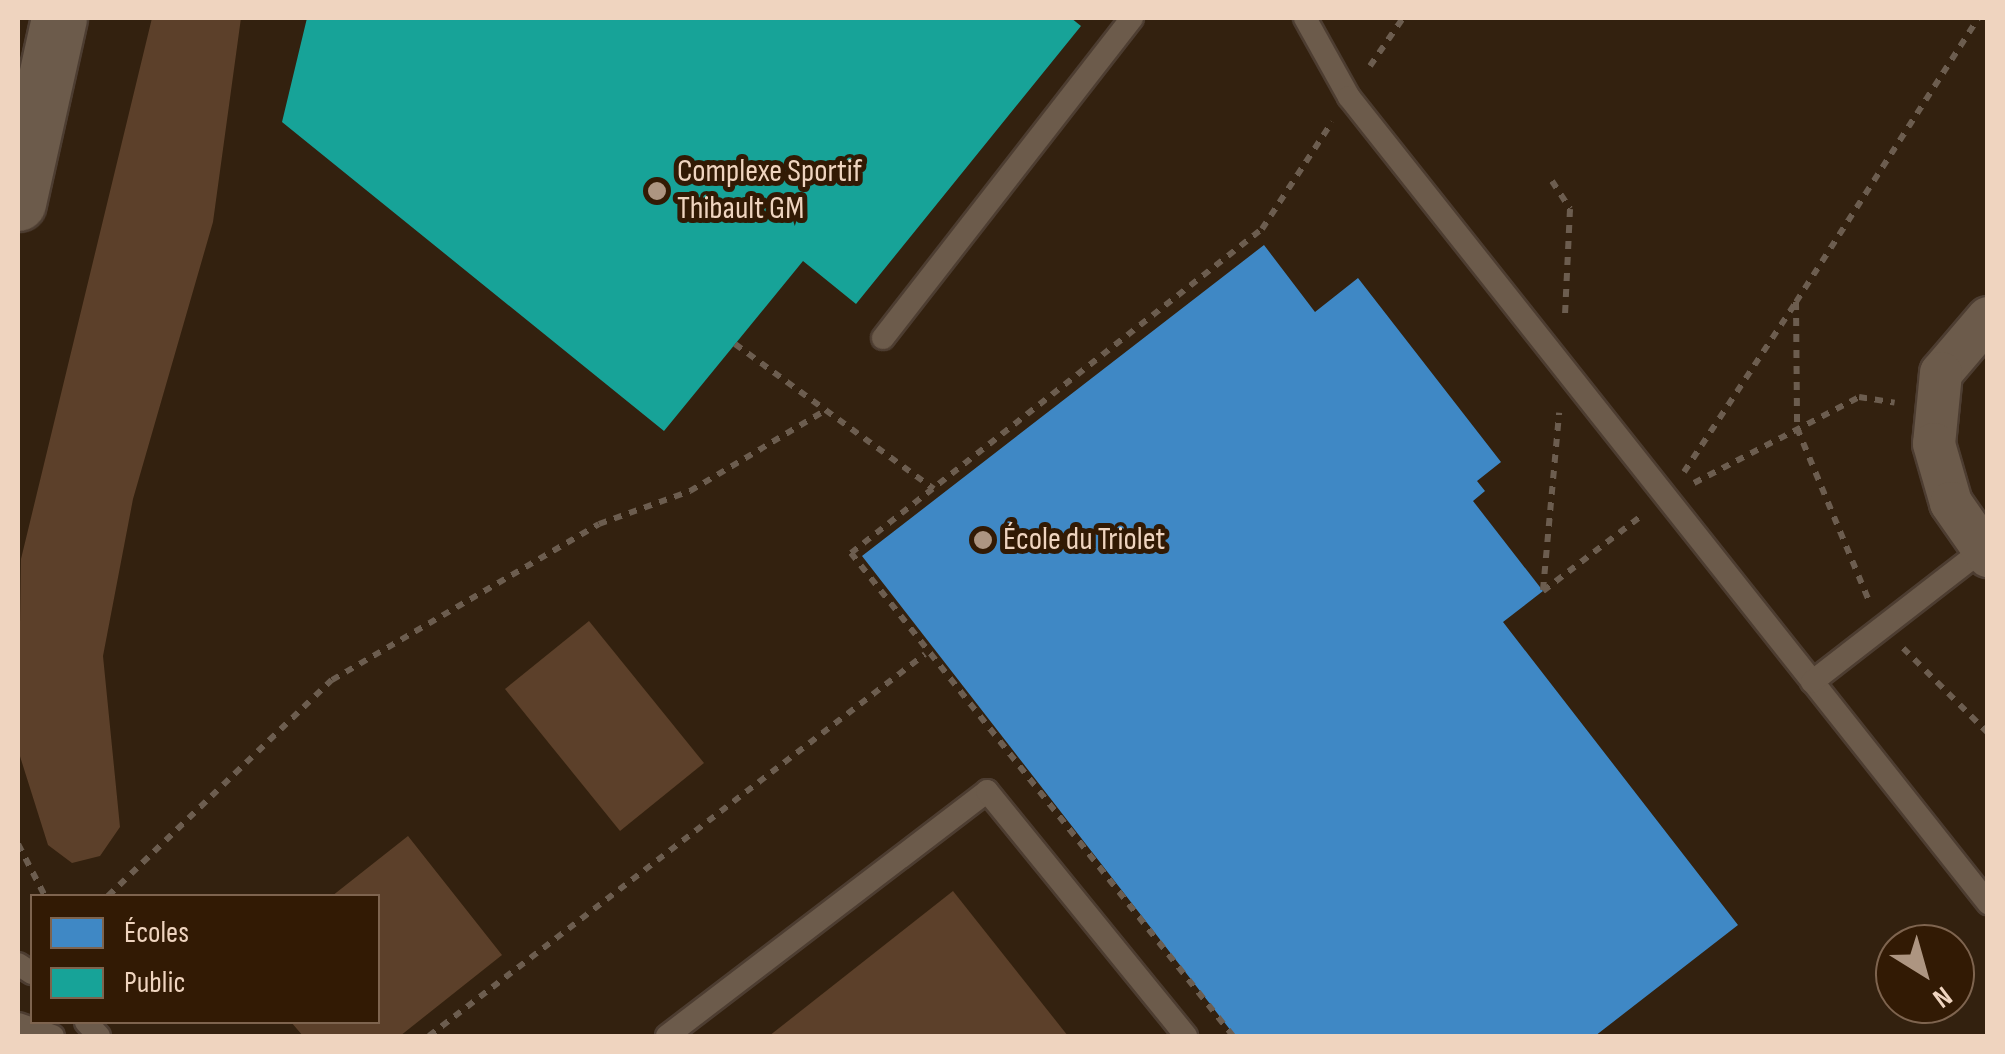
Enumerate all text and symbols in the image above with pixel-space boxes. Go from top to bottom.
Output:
place label: Complexe Sportif Thibault GM [677,154,862,229]
marker: Complexe Sportif Thibault GM [646,180,668,202]
place label: École du Triolet [1003,521,1165,559]
marker: École du Triolet [972,529,994,551]
legend [30,894,380,1024]
text: Écoles [124,915,189,951]
north arrow [1875,924,1975,1024]
text: Public [124,965,185,1001]
text: N [1926,979,1958,1014]

